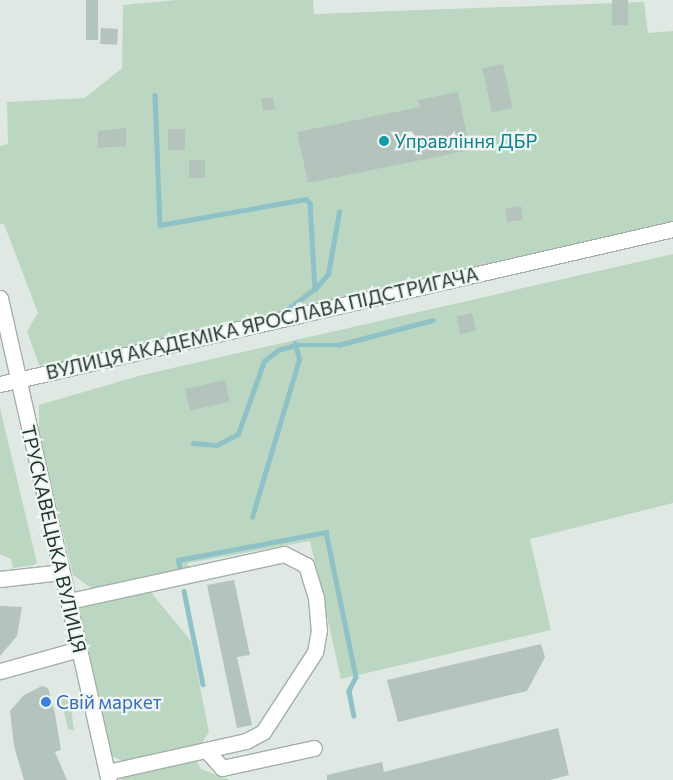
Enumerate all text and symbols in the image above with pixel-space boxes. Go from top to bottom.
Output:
place label: Управління ДБР [394,130,537,152]
marker: Управління ДБР [378,135,390,147]
street label: ВУЛИЦЯ АКАДЕМІКА ЯРОСЛАВА ПІДСТРИГАЧА [44,262,480,384]
street label: ТРУСКАВЕЦЬКА ВУЛИЦЯ [17,423,91,655]
place label: Свiй маркет [56,691,162,713]
marker: Свiй маркет [40,696,52,708]

